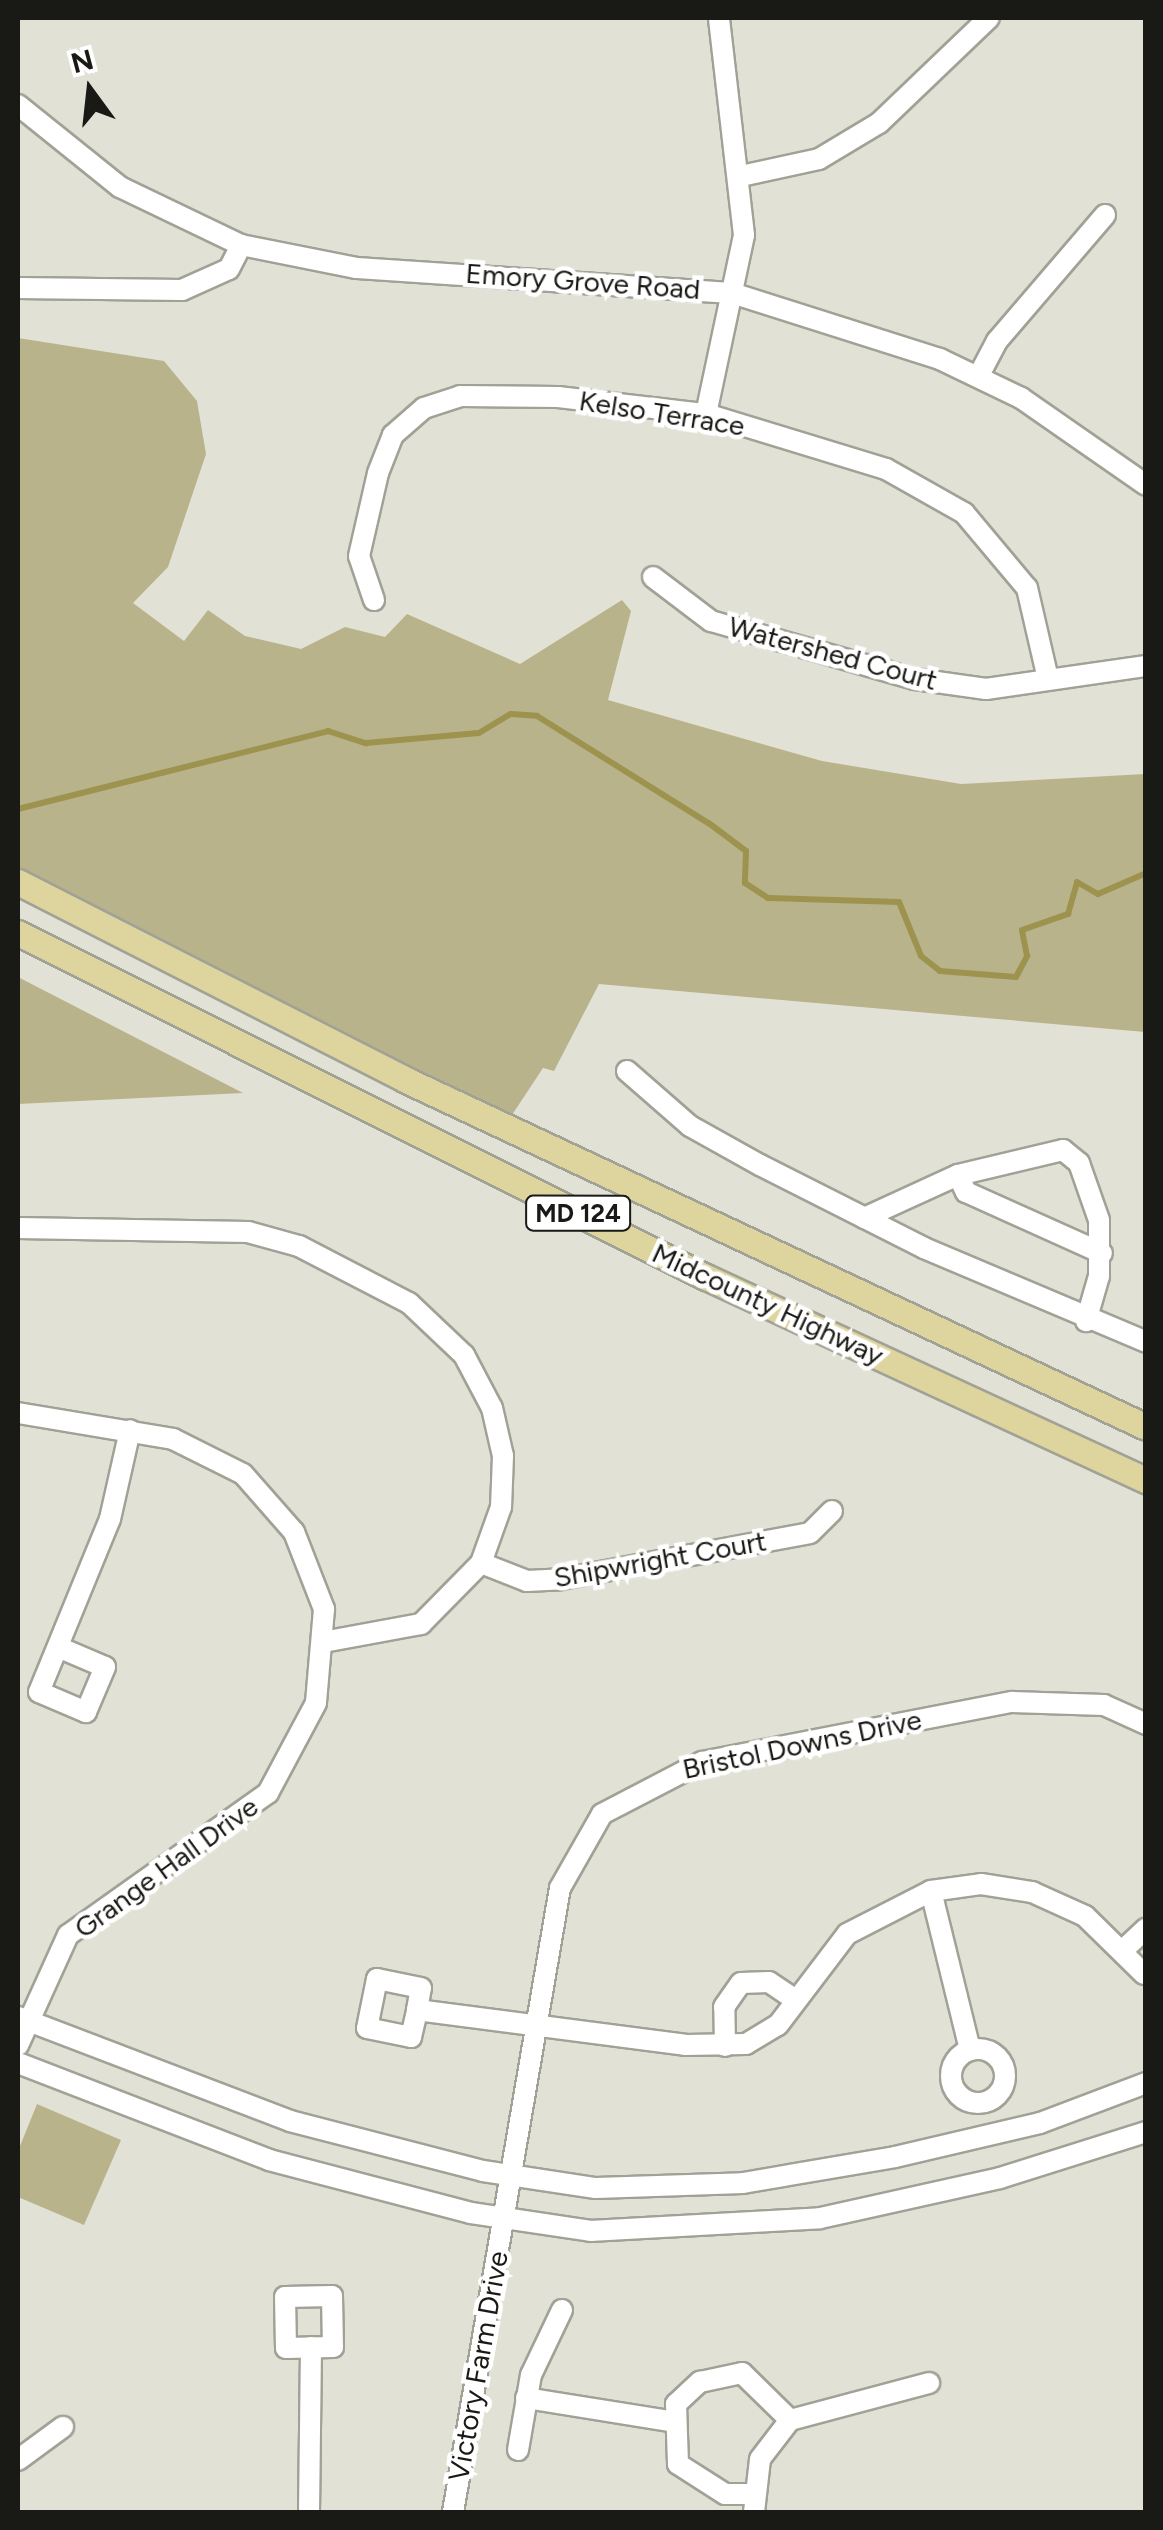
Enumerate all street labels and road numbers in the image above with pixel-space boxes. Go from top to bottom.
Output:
street label: Emory Grove Road [464,256,702,306]
street label: Kelso Terrace [577,383,747,443]
street label: Watershed Court [725,609,941,697]
road number: MD 124 [523,1193,633,1233]
street label: Midcounty Highway [647,1236,889,1372]
street label: Shipwright Court [551,1524,769,1594]
street label: Bristol Downs Drive [679,1702,925,1786]
street label: Grange Hall Drive [68,1789,264,1945]
street label: Victory Farm Drive [441,2248,515,2484]

